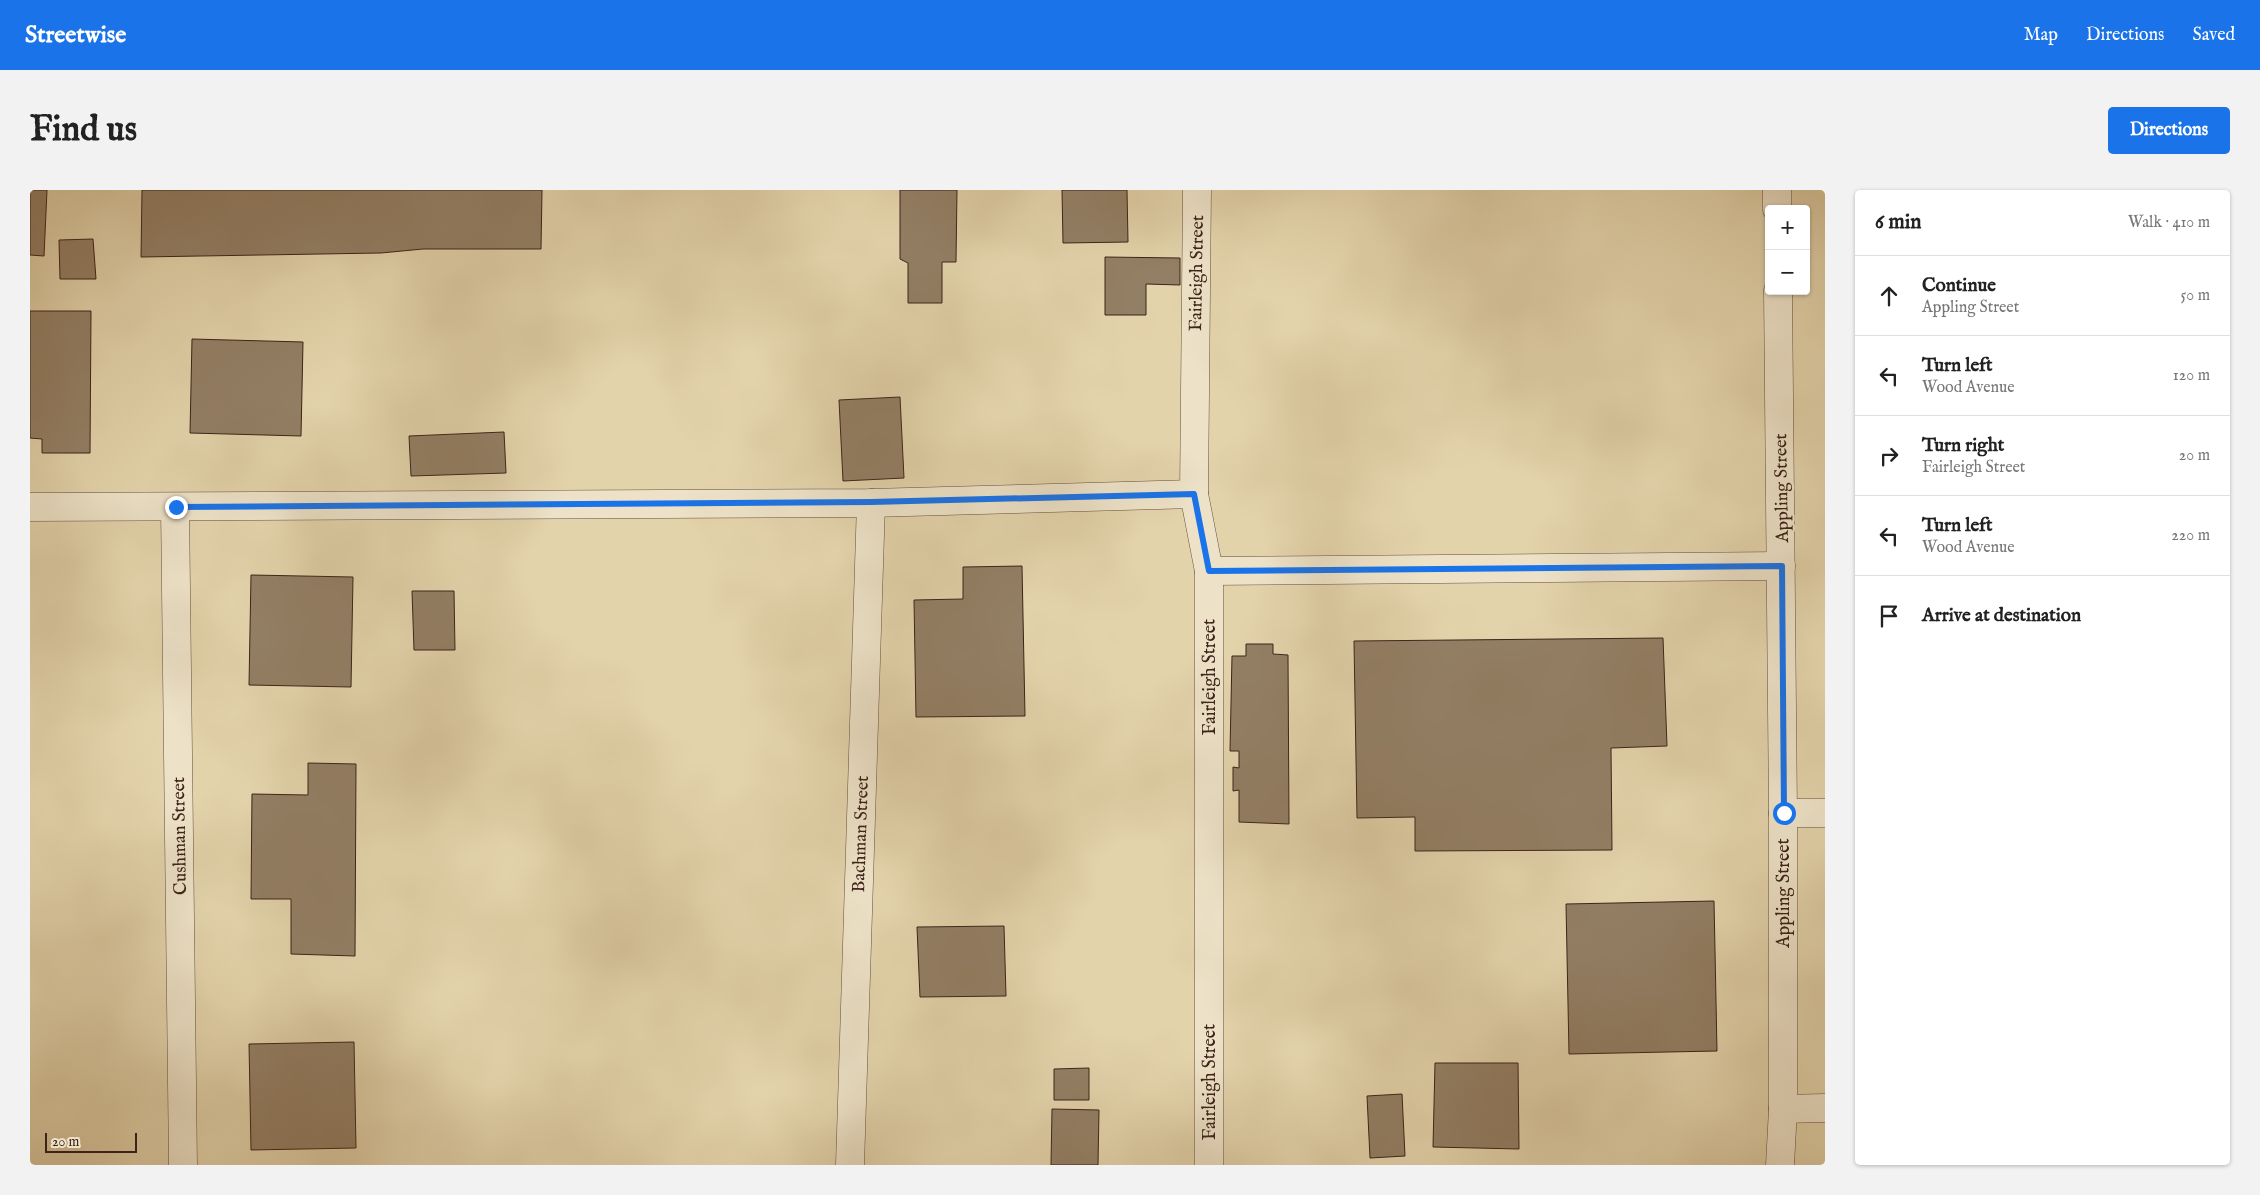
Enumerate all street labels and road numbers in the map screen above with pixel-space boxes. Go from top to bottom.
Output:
street label: Fairleigh Street [1185,215,1210,331]
street label: Appling Street [1770,433,1795,544]
street label: Fairleigh Street [1199,619,1222,735]
street label: Bachman Street [848,775,875,893]
street label: Cushman Street [168,777,193,895]
street label: Appling Street [1773,838,1796,949]
street label: Fairleigh Street [1199,1024,1222,1140]

